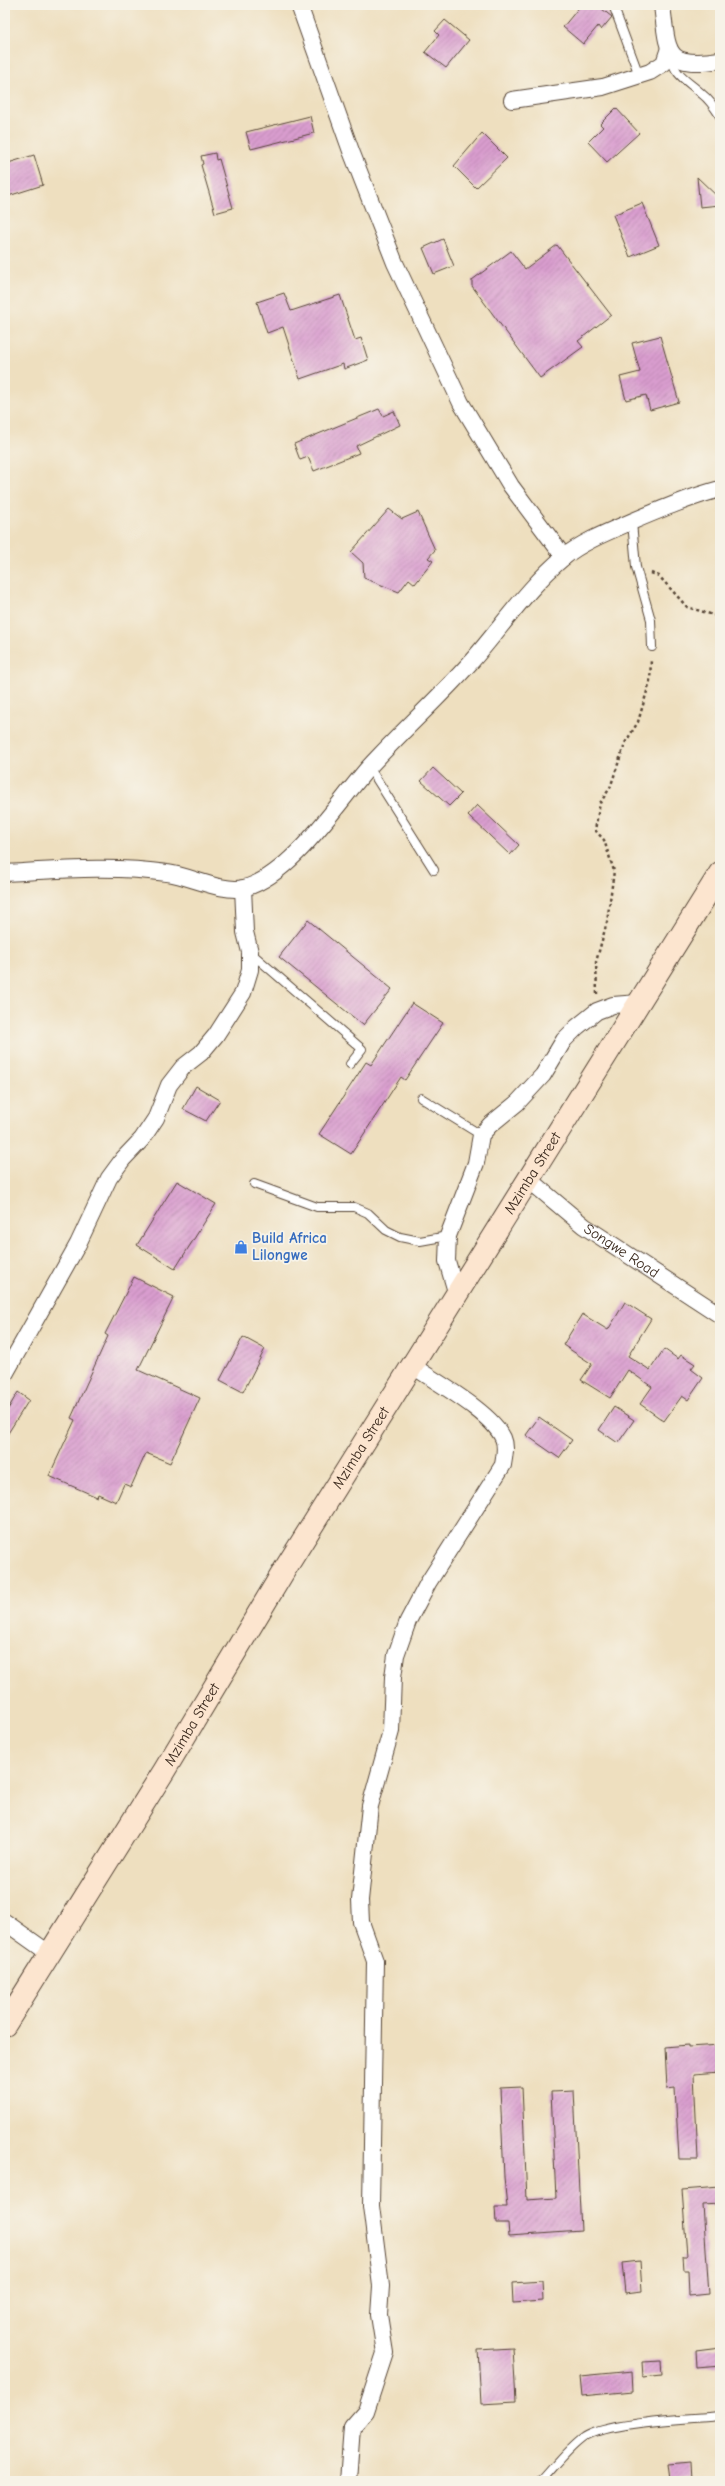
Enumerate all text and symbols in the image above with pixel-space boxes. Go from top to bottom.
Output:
street label: Mzimba Street [500,1128,565,1217]
street label: Songwe Road [581,1219,663,1282]
place label: Build Africa Lilongwe [252,1229,327,1264]
shop icon: Build Africa Lilongwe [233,1239,249,1255]
street label: Mzimba Street [328,1403,393,1492]
street label: Mzimba Street [160,1679,224,1769]

